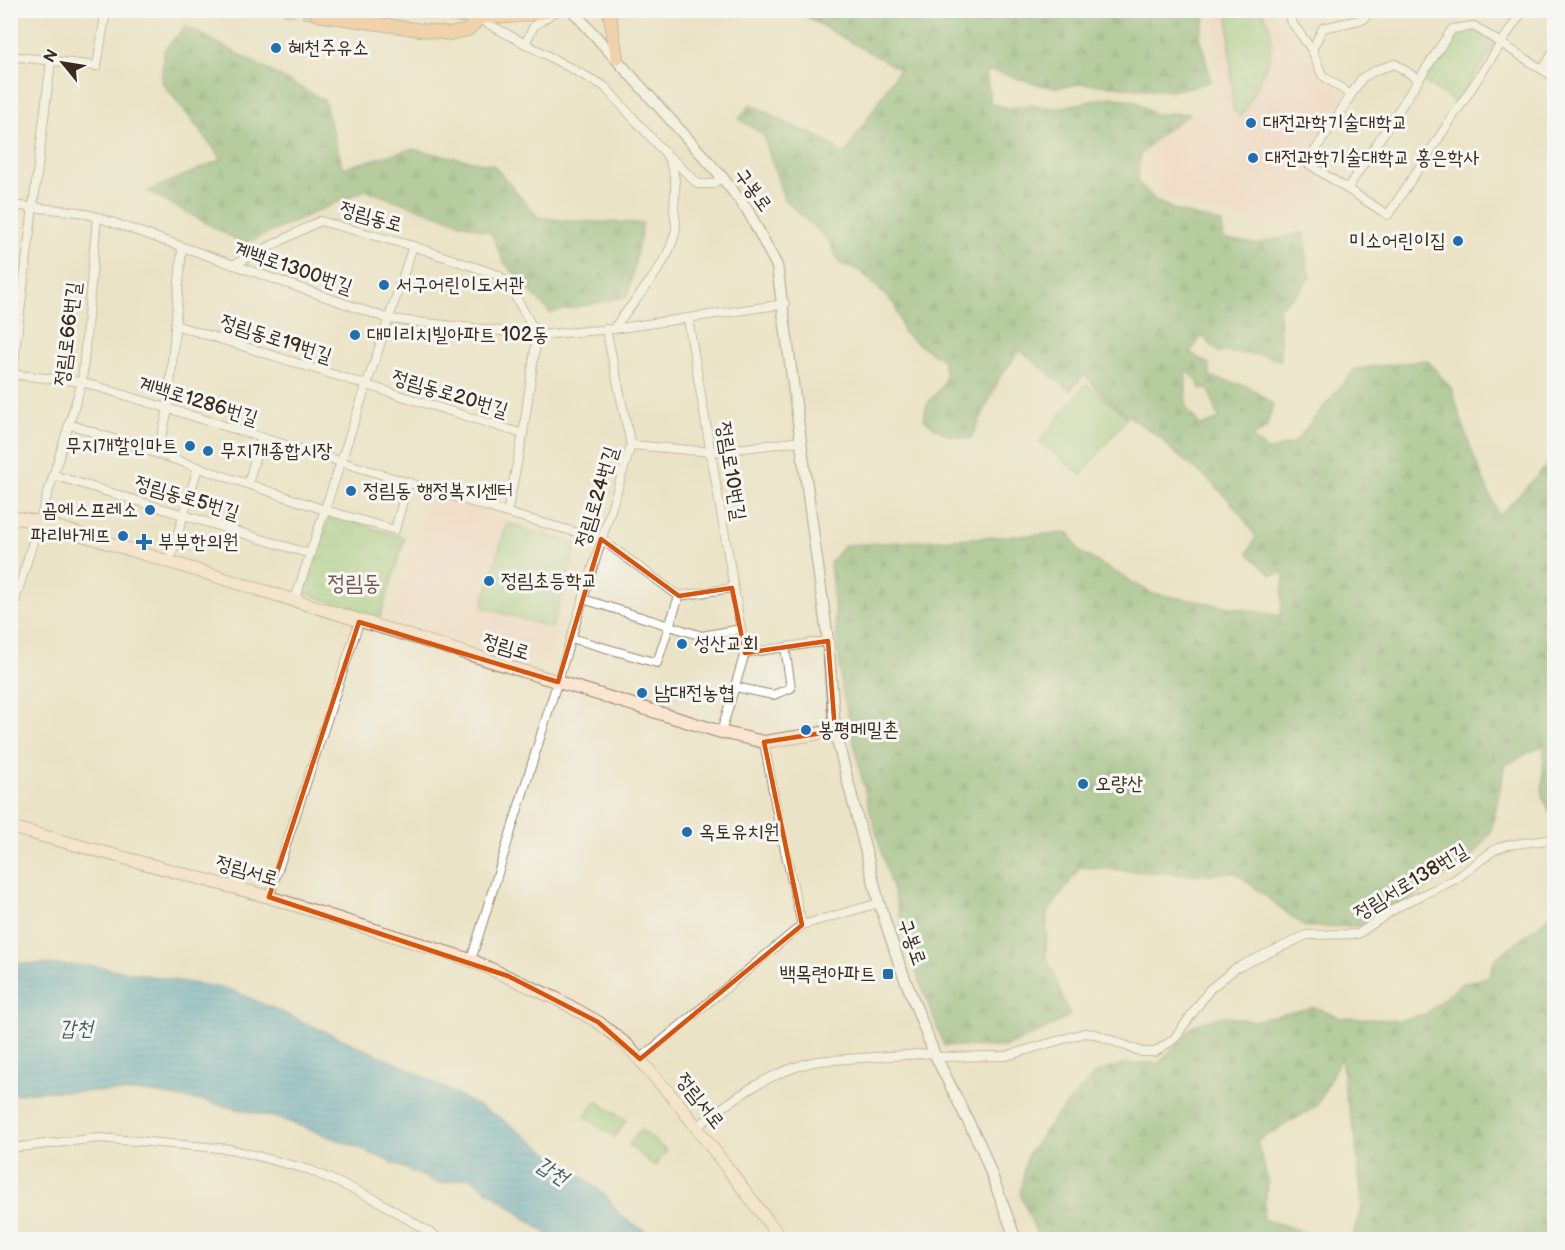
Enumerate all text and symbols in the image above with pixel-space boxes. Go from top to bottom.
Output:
north arrow [33,33,93,93]
place label: 혜천주유소 [288,36,368,60]
marker: 혜천주유소 [269,41,283,55]
text: N [40,46,63,66]
place label: 대전과학기술대학교 [1263,111,1408,135]
marker: 대전과학기술대학교 [1244,116,1258,130]
place label: 대전과학기술대학교 홍은학사 [1265,146,1480,170]
marker: 대전과학기술대학교 홍은학사 [1246,151,1260,165]
street label: 구봉로 [729,163,777,217]
street label: 정림동로 [337,197,405,237]
place label: 미소어린이집 [1349,229,1446,253]
marker: 미소어린이집 [1451,234,1465,248]
street label: 계백로1300번길 [230,236,356,300]
place label: 서구어린이도서관 [396,273,525,297]
marker: 서구어린이도서관 [377,278,391,292]
street label: 정림로66번길 [50,280,86,388]
street label: 정림동로19번길 [217,310,335,368]
place label: 대미리치빌아파트 102동 [367,323,549,347]
marker: 대미리치빌아파트 102동 [348,328,362,342]
street label: 정림동로20번길 [389,365,511,423]
street label: 계백로1286번길 [135,371,261,431]
street label: 정림로10번길 [711,420,751,522]
place label: 무지개할인마트 [65,434,178,458]
marker: 무지개할인마트 [183,439,197,453]
place label: 무지개종합시장 [220,439,333,463]
marker: 무지개종합시장 [201,444,215,458]
street label: 정림로24번길 [570,444,624,550]
street label: 정림동로5번길 [132,471,242,525]
place label: 정림동 행정복지센터 [363,479,513,503]
marker: 정림동 행정복지센터 [344,484,358,498]
place label: 곰에스프레소 [41,498,138,522]
marker: 곰에스프레소 [143,503,157,517]
place label: 파리바게뜨 [31,524,111,548]
marker: 파리바게뜨 [116,529,130,543]
place label: 부부한의원 [158,530,238,554]
marker: 부부한의원 [135,533,153,551]
place label: 정림초등학교 [501,569,598,593]
district label: 정림동 [327,570,381,597]
marker: 정림초등학교 [482,574,496,588]
street label: 정림로 [479,628,533,666]
place label: 성산교회 [694,632,758,656]
marker: 성산교회 [675,637,689,651]
place label: 남대전농협 [654,681,734,705]
marker: 남대전농협 [635,686,649,700]
place label: 봉평메밀촌 [818,718,898,742]
marker: 봉평메밀촌 [799,723,813,737]
place label: 오량산 [1095,772,1143,796]
marker: 오량산 [1076,777,1090,791]
place label: 옥토유치원 [699,820,779,844]
marker: 옥토유치원 [680,825,694,839]
street label: 정림서로138번길 [1350,839,1472,925]
street label: 정림서로 [213,851,281,891]
street label: 구봉로 [893,915,931,969]
place label: 백목련아파트 [779,962,876,986]
marker: 백목련아파트 [881,967,895,981]
water label: 갑천 [59,1016,95,1041]
street label: 정림서로 [671,1068,729,1134]
water label: 갑천 [531,1151,575,1192]

